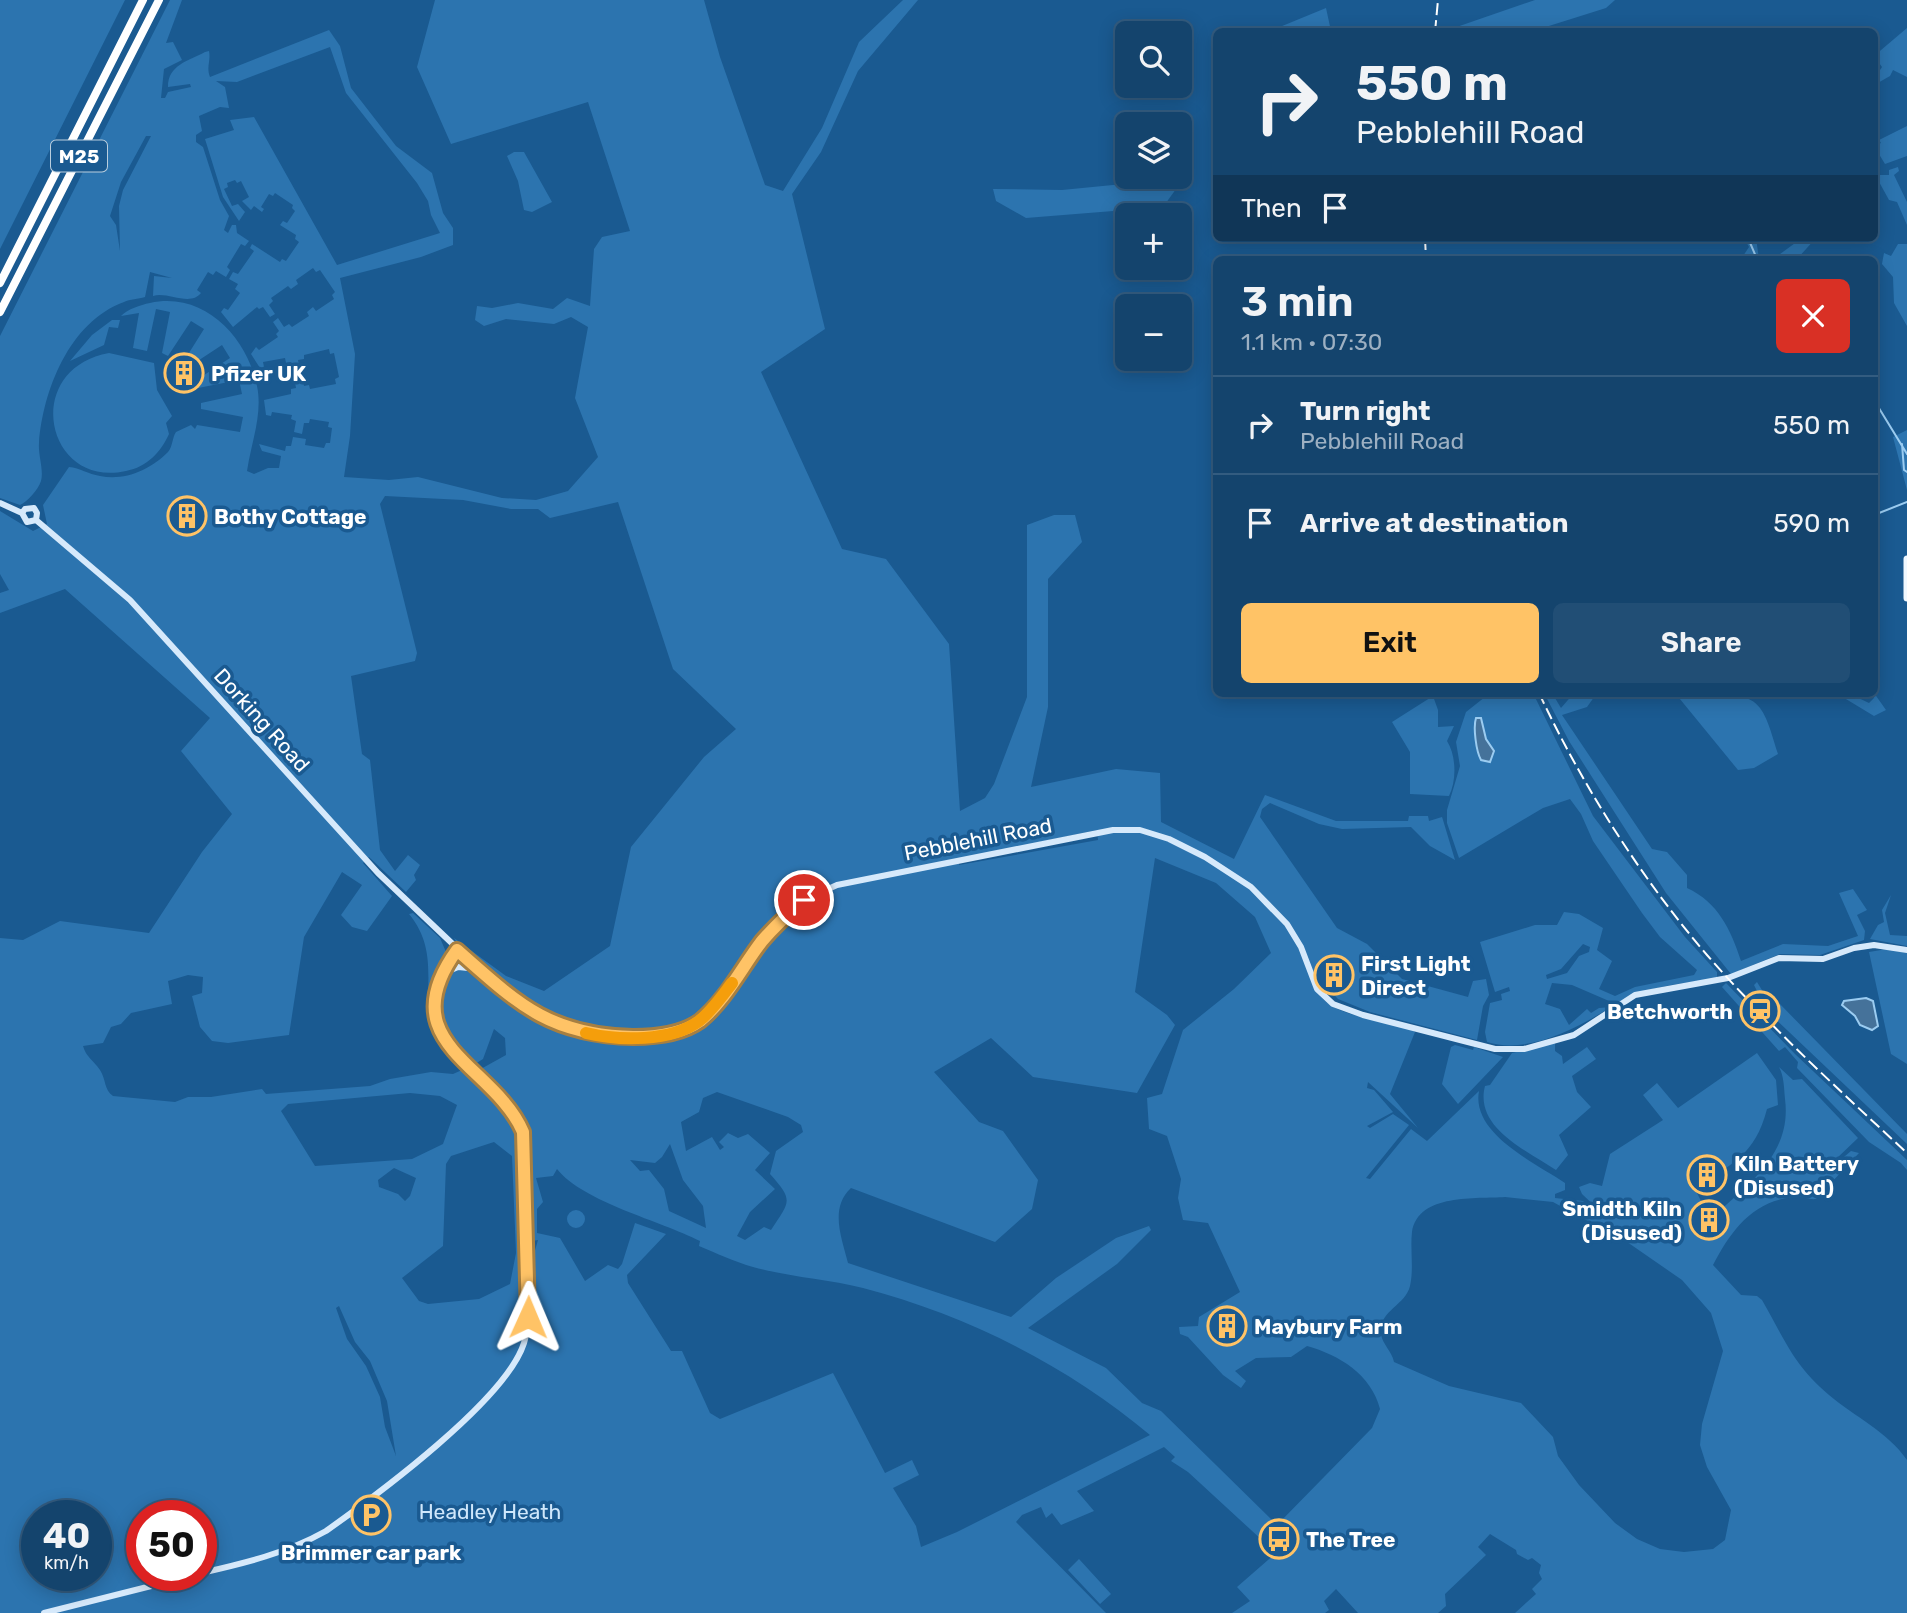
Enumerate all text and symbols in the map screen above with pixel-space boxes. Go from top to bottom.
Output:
map controls [1115,21,1192,371]
button: search [1115,21,1192,98]
text: 550 m [1356,54,1508,112]
icon: right [1241,56,1332,147]
button: layers [1115,112,1192,189]
text: Pebblehill Road [1356,113,1584,151]
road number: M25 [51,140,107,172]
icon: arrive [1316,189,1354,227]
text: Then [1241,193,1302,224]
button: + [1115,203,1192,280]
text: 3 min [1241,277,1354,327]
button: close [1776,279,1850,353]
button: − [1115,294,1192,371]
text: 1.1 km · 07:30 [1241,328,1382,356]
building icon: Pfizer UK [163,352,205,394]
place label: Pfizer UK [211,361,306,386]
text: Turn right [1300,396,1430,427]
icon: right [1241,406,1279,444]
text: 550 m [1773,410,1850,441]
text: Pebblehill Road [1300,427,1464,455]
building icon: Bothy Cottage [166,495,208,537]
place label: Bothy Cottage [214,504,366,529]
icon: arrive [1241,504,1279,542]
text: Arrive at destination [1300,508,1568,539]
text: 590 m [1773,508,1850,539]
button: Exit [1241,603,1539,683]
button: Share [1553,603,1850,683]
street label: Dorking Road [209,663,315,777]
street label: Pebblehill Road [902,812,1054,866]
pin [774,870,834,930]
icon: arrive [785,881,823,919]
place label: First Light Direct [1361,951,1471,1000]
building icon: First Light Direct [1313,954,1355,996]
station icon: Betchworth [1739,990,1781,1032]
place label: Betchworth [1607,999,1733,1024]
place label: Kiln Battery (Disused) [1734,1151,1860,1200]
building icon: Kiln Battery (Disused) [1686,1154,1728,1196]
place label: Smidth Kiln (Disused) [1562,1196,1682,1245]
building icon: Smidth Kiln (Disused) [1688,1199,1730,1241]
position arrow [491,1280,565,1354]
building icon: Maybury Farm [1206,1305,1248,1347]
place label: Maybury Farm [1254,1314,1402,1339]
parking icon: Brimmer car park [350,1494,392,1536]
park label: Headley Heath [419,1499,561,1524]
speed limit sign: 50 [126,1500,217,1591]
text: 40 [43,1515,90,1557]
bus stop icon: The Tree [1258,1518,1300,1560]
place label: The Tree [1306,1527,1396,1552]
place label: Brimmer car park [281,1540,462,1565]
text: km/h [44,1552,89,1574]

